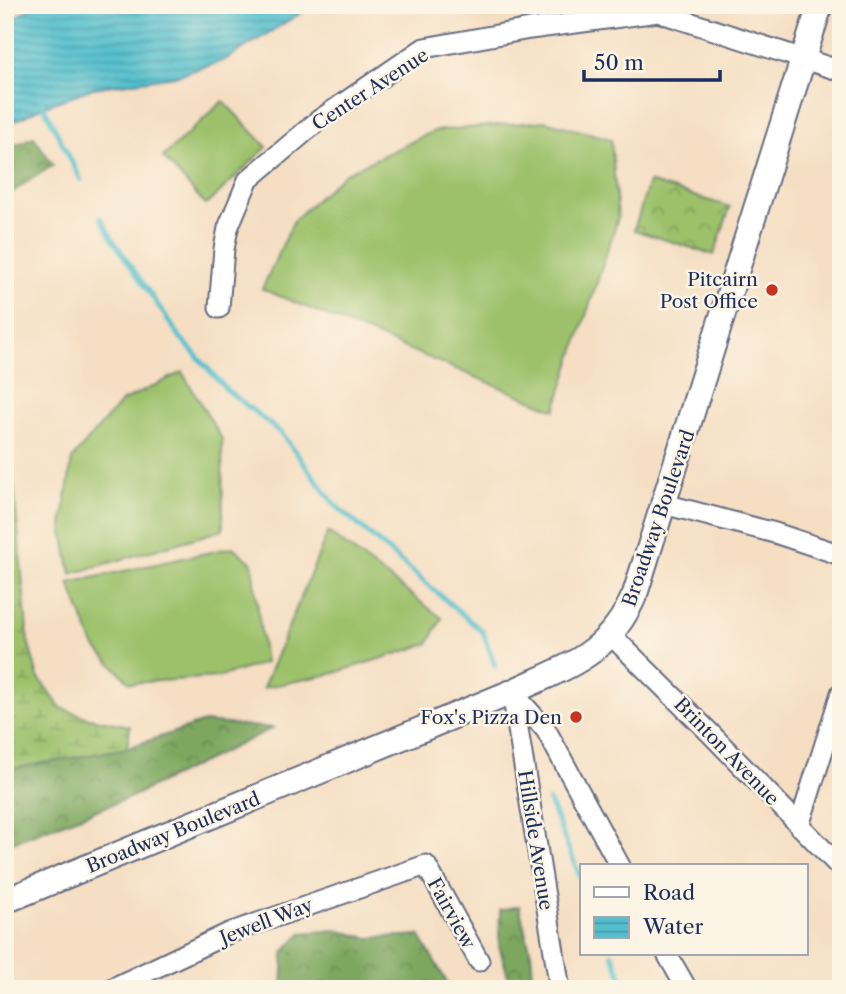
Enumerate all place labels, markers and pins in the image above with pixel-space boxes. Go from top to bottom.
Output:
place label: Pitcairn Post Office [660,268,758,313]
marker: Pitcairn Post Office [764,282,780,298]
place label: Fox's Pizza Den [420,706,562,729]
marker: Fox's Pizza Den [568,709,584,725]

